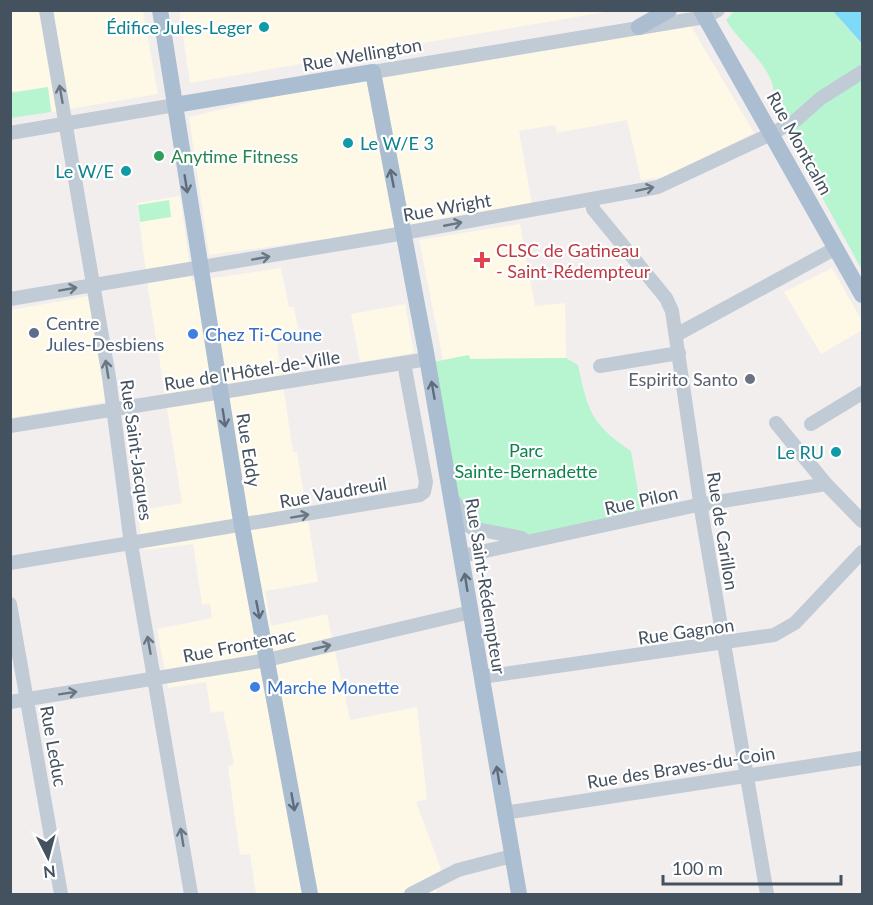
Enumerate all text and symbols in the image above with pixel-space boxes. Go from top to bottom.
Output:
place label: Édifice Jules-Leger [106,16,252,38]
marker: Édifice Jules-Leger [257,20,271,34]
street label: Rue Wellington [301,33,423,75]
one-way arrow [55,84,66,104]
street label: Rue Montcalm [763,88,837,198]
place label: Le W/E 3 [360,132,434,154]
marker: Le W/E 3 [341,136,355,150]
place label: Anytime Fitness [171,145,299,167]
marker: Anytime Fitness [152,149,166,163]
place label: Le W/E [55,160,114,182]
marker: Le W/E [119,164,133,178]
one-way arrow [386,169,397,189]
one-way arrow [181,174,192,193]
one-way arrow [635,183,654,195]
street label: Rue Wright [401,188,493,226]
one-way arrow [442,218,462,229]
place label: CLSC de Gatineau - Saint-Rédempteur [496,239,651,282]
marker: CLSC de Gatineau - Saint-Rédempteur [473,251,491,269]
one-way arrow [250,252,270,263]
one-way arrow [58,283,78,294]
place label: Centre Jules-Desbiens [46,312,164,355]
place label: Chez Ti-Coune [205,323,322,345]
marker: Centre Jules-Desbiens [27,326,41,340]
marker: Chez Ti-Coune [186,327,200,341]
street label: Rue de l'Hôtel-de-Ville [162,345,342,395]
one-way arrow [102,359,113,379]
place label: Espirito Santo [628,368,738,390]
marker: Espirito Santo [743,372,757,386]
street label: Rue Saint-Jacques [116,378,158,522]
one-way arrow [427,381,438,401]
one-way arrow [219,408,230,427]
street label: Rue Eddy [232,411,266,489]
park label: Parc Sainte-Bernadette [454,439,598,482]
place label: Le RU [777,441,824,463]
marker: Le RU [829,445,843,459]
street label: Rue de Carillon [703,470,743,592]
street label: Rue Vaudreuil [278,472,388,512]
street label: Rue Pilon [602,481,680,519]
street label: Rue Saint-Rédempteur [461,496,511,676]
one-way arrow [289,510,309,521]
one-way arrow [461,573,472,593]
one-way arrow [253,600,264,619]
street label: Rue Gagnon [637,613,735,649]
street label: Rue Frontenac [181,623,298,667]
one-way arrow [143,635,154,655]
one-way arrow [312,640,331,652]
place label: Marche Monette [267,676,399,698]
marker: Marche Monette [248,680,262,694]
one-way arrow [58,687,78,698]
street label: Rue Leduc [36,704,72,789]
street label: Rue des Braves-du-Coin [586,741,776,793]
one-way arrow [492,766,503,785]
one-way arrow [288,791,299,811]
north arrow [18,827,78,887]
one-way arrow [176,827,187,847]
scale bar [663,848,842,886]
text: 100 m [672,857,723,879]
text: N [42,862,57,883]

